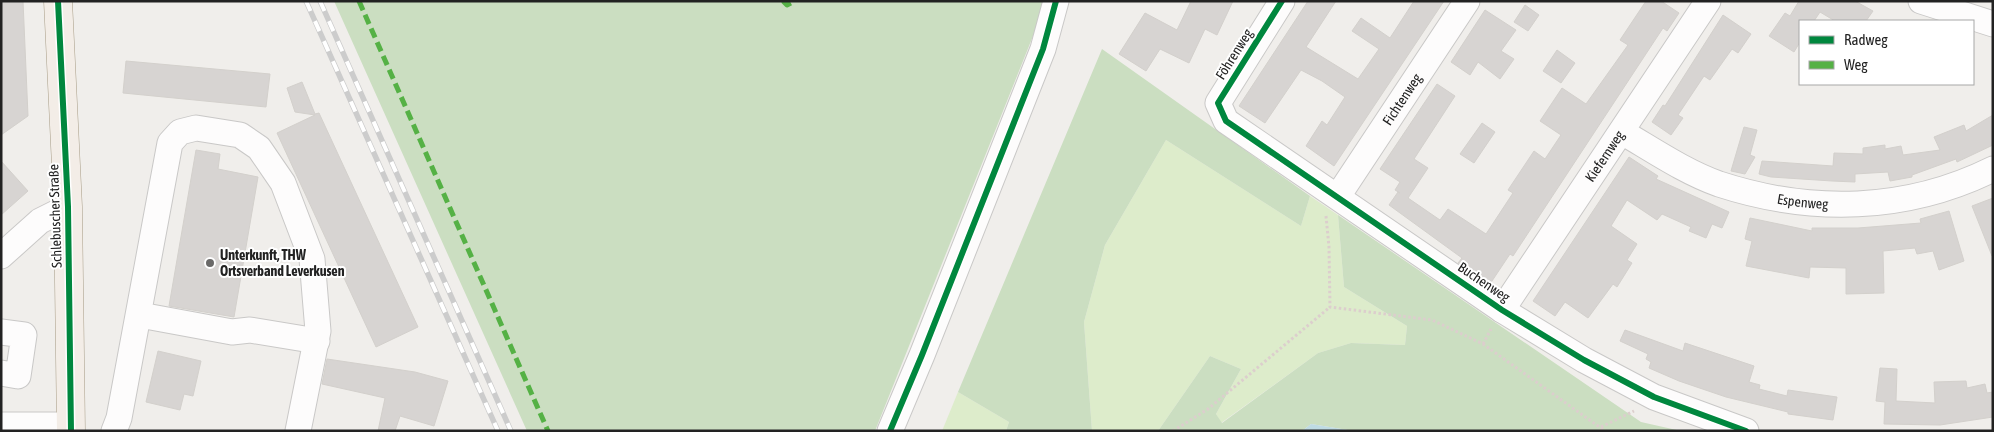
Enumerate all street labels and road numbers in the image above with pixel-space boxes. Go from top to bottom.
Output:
street label: Föhrenweg [1212,26,1256,82]
street label: Fichtenweg [1379,70,1425,128]
street label: Kiefernweg [1582,127,1627,185]
street label: Schlebuscher Straße [45,164,65,268]
street label: Espenweg [1776,191,1829,212]
street label: Buchenweg [1455,259,1513,305]

